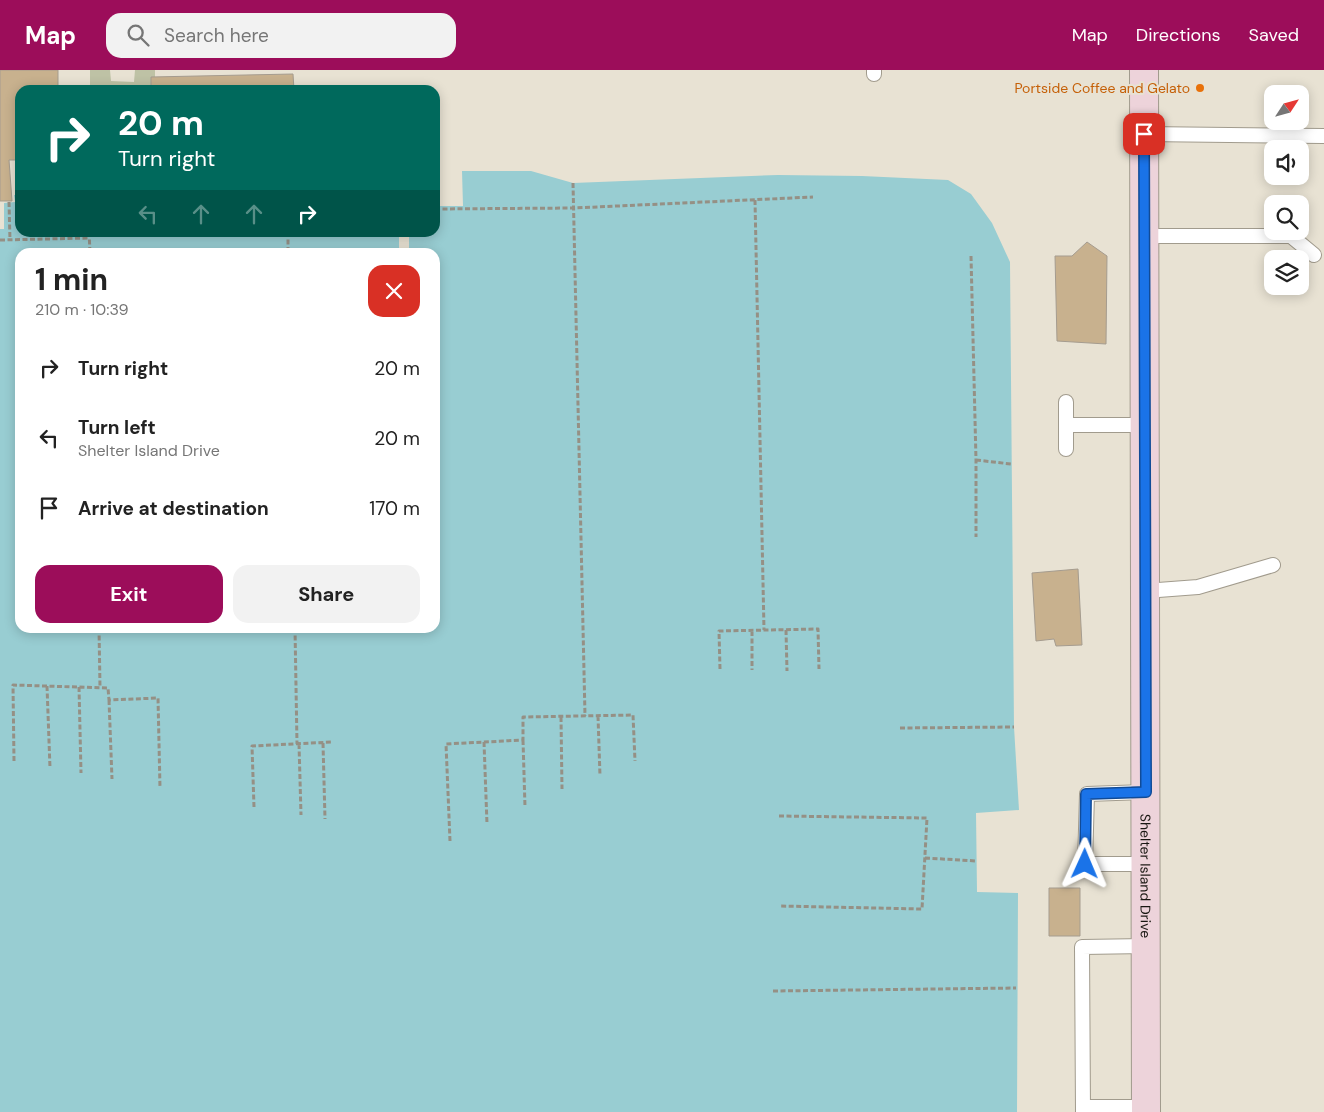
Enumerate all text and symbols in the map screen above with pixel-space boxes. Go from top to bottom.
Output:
search box [106,13,456,58]
text: Map [25,20,76,51]
icon: search [124,21,152,49]
text: Search here [164,23,269,48]
text: Map [1072,23,1108,47]
text: Directions [1136,23,1221,47]
text: Saved [1249,23,1299,47]
place label: Portside Coffee and Gelato [1014,79,1190,97]
marker: Portside Coffee and Gelato [1194,82,1206,94]
north arrow [1264,85,1309,130]
map controls [1264,85,1309,295]
text: 20 m [118,100,204,146]
icon: right [35,105,100,170]
pin [1123,113,1165,155]
icon: arrive [1130,120,1158,148]
button: sound [1264,140,1309,185]
text: Turn right [118,144,215,173]
button: search [1264,195,1309,240]
icon: left [134,200,162,228]
icon: ahead [187,200,215,228]
icon: ahead [240,200,268,228]
icon: right [293,200,321,228]
button: layers [1264,250,1309,295]
text: 1 min [35,260,108,299]
button: close [368,265,420,317]
text: 210 m · 10:39 [35,299,129,320]
icon: right [35,354,63,382]
text: Turn right [78,356,168,381]
text: 20 m [374,356,420,381]
text: Turn left [78,415,156,440]
icon: left [35,424,63,452]
text: 20 m [374,426,420,451]
text: Shelter Island Drive [78,440,220,461]
icon: arrive [35,494,63,522]
text: Arrive at destination [78,496,269,521]
text: 170 m [369,496,420,521]
button: Exit [35,565,223,623]
button: Share [233,565,420,623]
street label: Shelter Island Drive [1136,814,1155,938]
position arrow [1058,837,1110,889]

